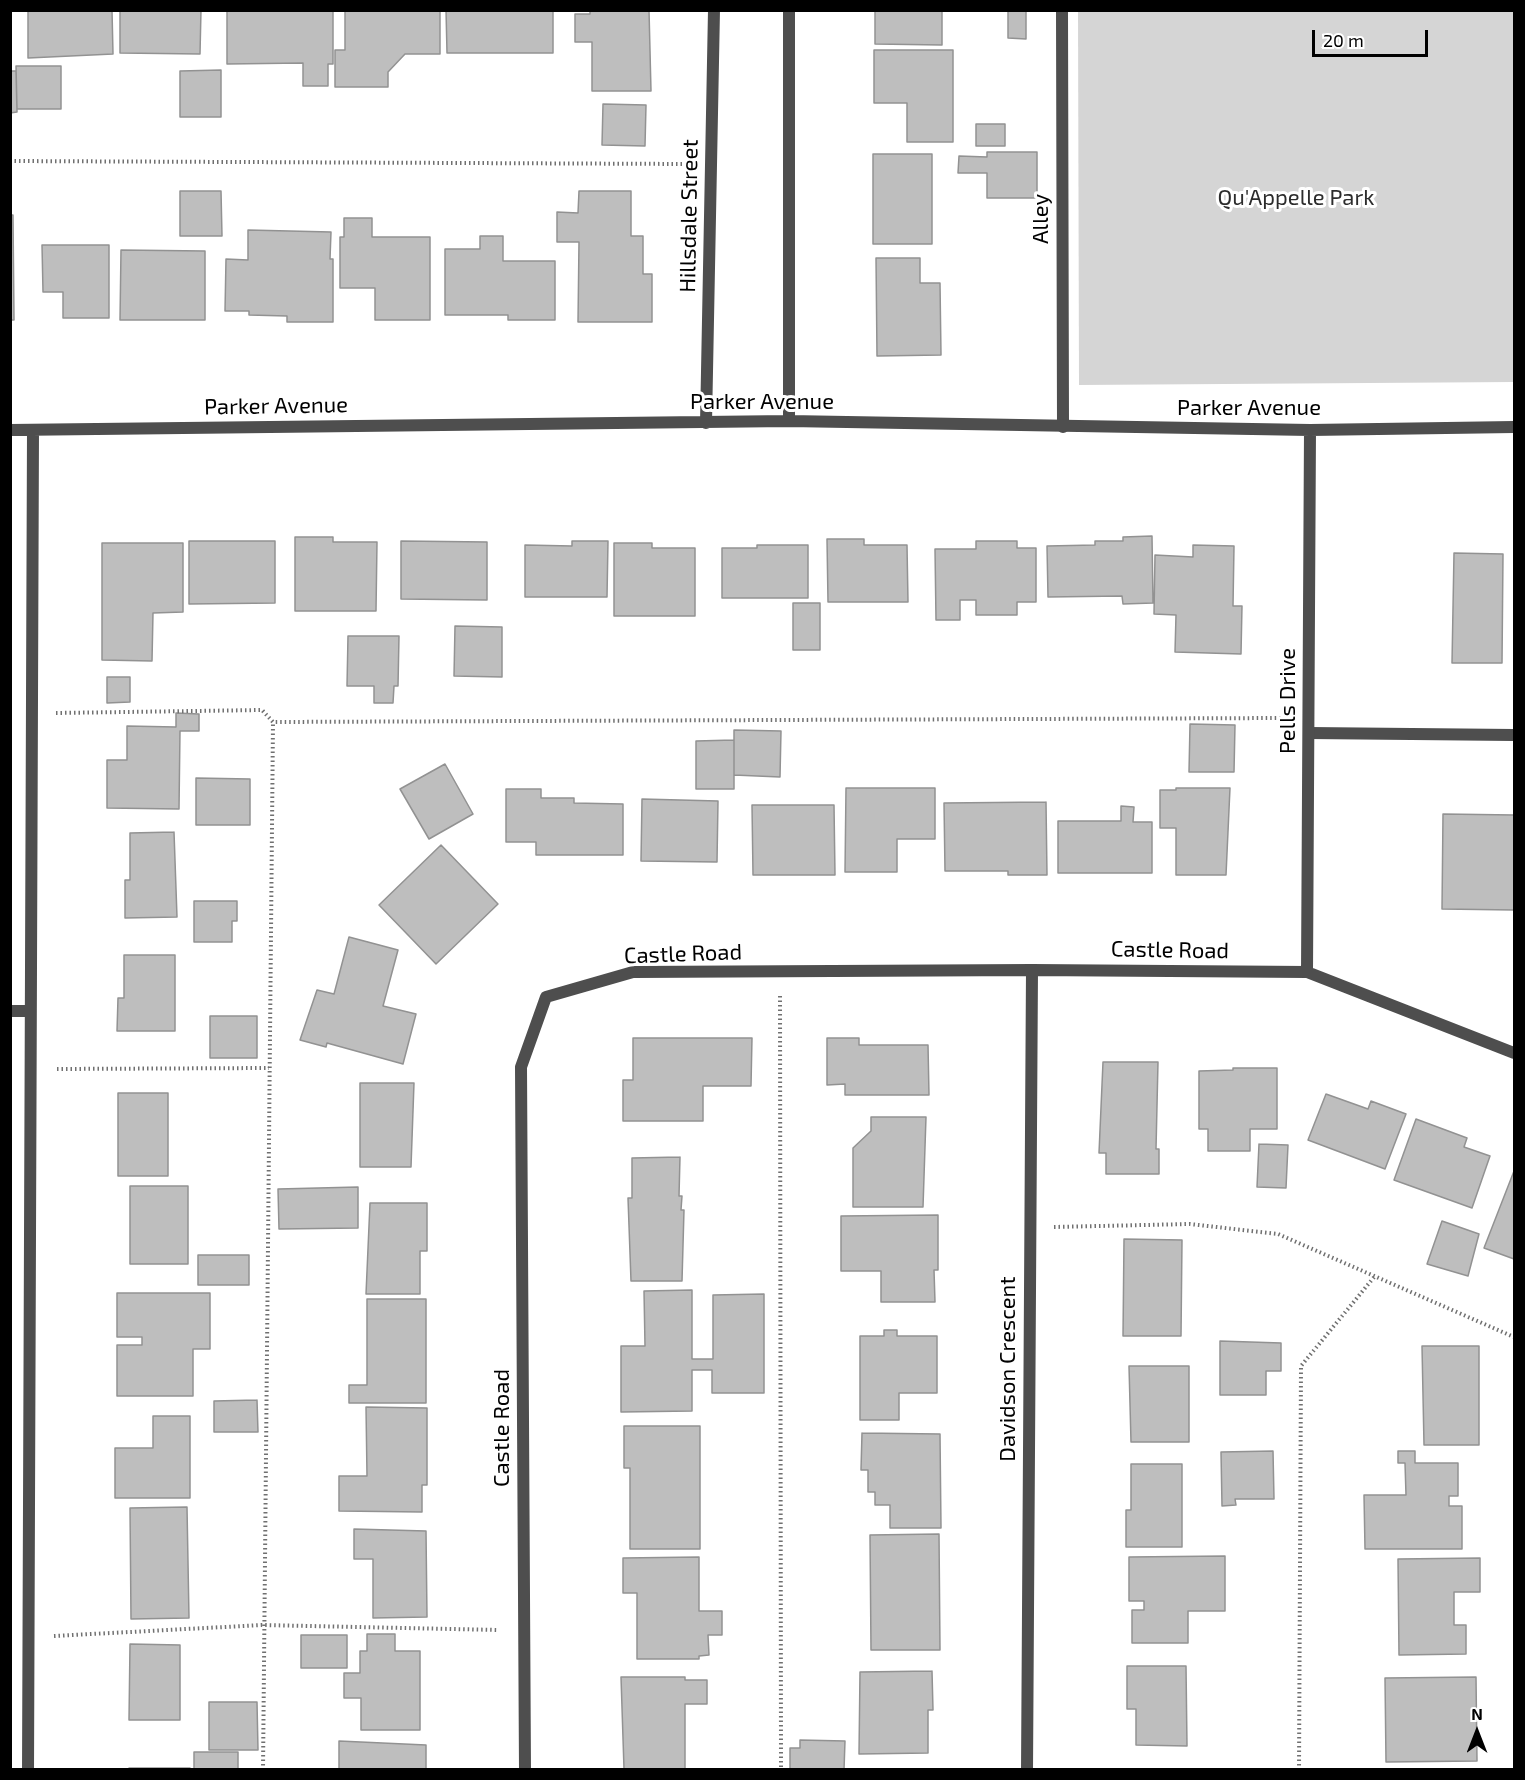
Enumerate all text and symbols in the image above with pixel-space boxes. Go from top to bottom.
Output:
scale bar [1315,18,1430,56]
text: 20 m [1323,29,1364,51]
street label: Hillsdale Street [674,139,704,293]
park label: Qu'Appelle Park [1218,185,1374,211]
street label: Alley [1028,194,1054,244]
street label: Parker Avenue [690,389,834,415]
street label: Parker Avenue [204,392,348,420]
street label: Parker Avenue [1177,395,1321,421]
street label: Pells Drive [1275,648,1301,754]
street label: Castle Road [1111,936,1229,964]
street label: Castle Road [624,939,742,969]
street label: Davidson Crescent [995,1276,1021,1462]
street label: Castle Road [489,1369,515,1487]
north arrow [1447,1702,1507,1762]
text: N [1471,1704,1483,1723]

